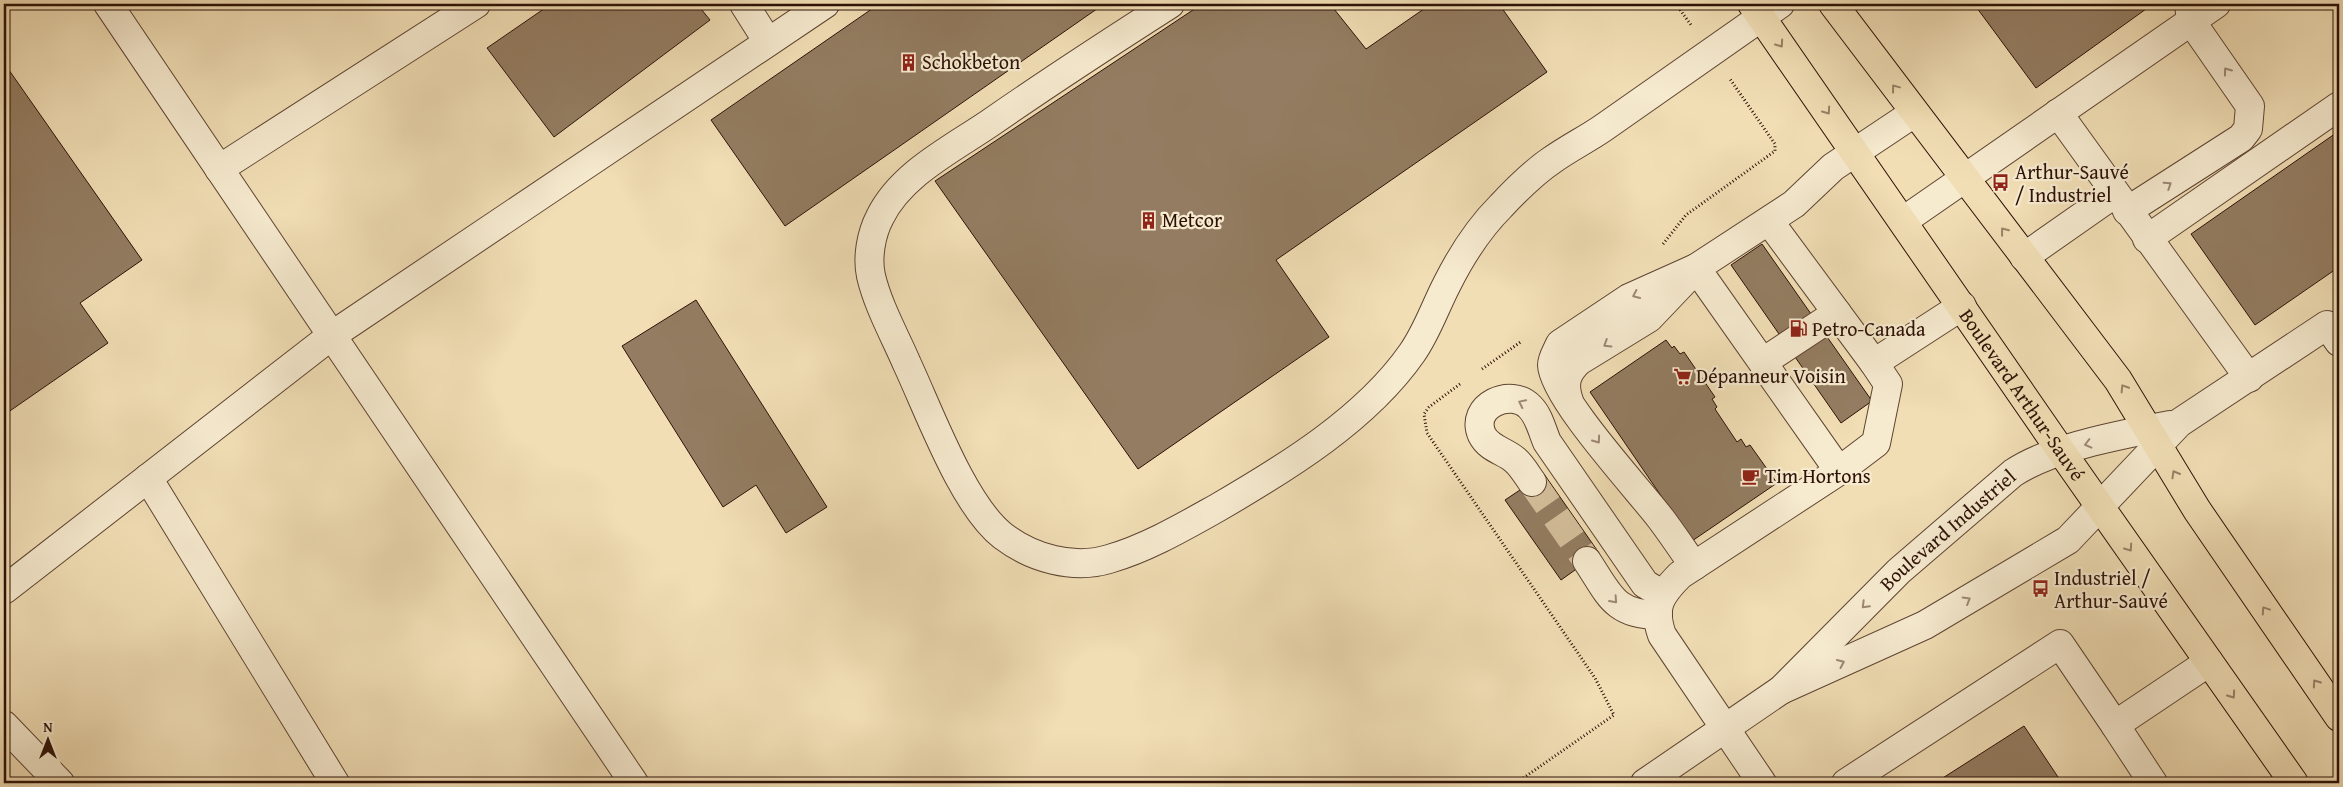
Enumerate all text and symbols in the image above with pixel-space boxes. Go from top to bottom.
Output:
one-way arrow [1775,38,1783,47]
place label: Schokbeton [922,47,1020,76]
building icon: Schokbeton [898,52,918,72]
one-way arrow [2225,68,2233,77]
one-way arrow [1892,84,1901,94]
one-way arrow [1821,105,1830,115]
place label: Arthur-Sauvé / Industriel [2015,157,2129,209]
bus stop icon: Arthur-Sauvé / Industriel [1991,173,2011,193]
one-way arrow [2163,182,2172,191]
place label: Metcor [1162,205,1222,234]
building icon: Metcor [1138,210,1158,230]
one-way arrow [2001,227,2010,237]
one-way arrow [1632,288,1641,299]
street label: Boulevard Arthur-Sauvé [1953,302,2092,486]
place label: Petro-Canada [1812,314,1926,343]
fuel station icon: Petro-Canada [1788,319,1808,339]
one-way arrow [1603,338,1612,348]
place label: Dépanneur Voisin [1696,361,1846,390]
supermarket icon: Dépanneur Voisin [1672,366,1692,386]
one-way arrow [2120,385,2130,394]
one-way arrow [1518,398,1527,409]
one-way arrow [1591,434,1600,444]
one-way arrow [2084,438,2093,449]
place label: Tim Hortons [1765,461,1871,490]
street label: Boulevard Industriel [1872,462,2022,597]
cafe icon: Tim Hortons [1741,466,1761,486]
one-way arrow [2172,471,2182,480]
one-way arrow [2123,542,2132,552]
place label: Industriel / Arthur-Sauvé [2054,563,2168,615]
bus stop icon: Industriel / Arthur-Sauvé [2030,579,2050,599]
one-way arrow [1609,595,1618,604]
one-way arrow [1961,597,1970,607]
one-way arrow [1862,600,1871,609]
one-way arrow [2262,606,2271,615]
one-way arrow [1836,658,1845,669]
one-way arrow [2313,679,2322,689]
one-way arrow [2226,689,2235,699]
north arrow [22,714,72,764]
text: N [43,717,53,737]

